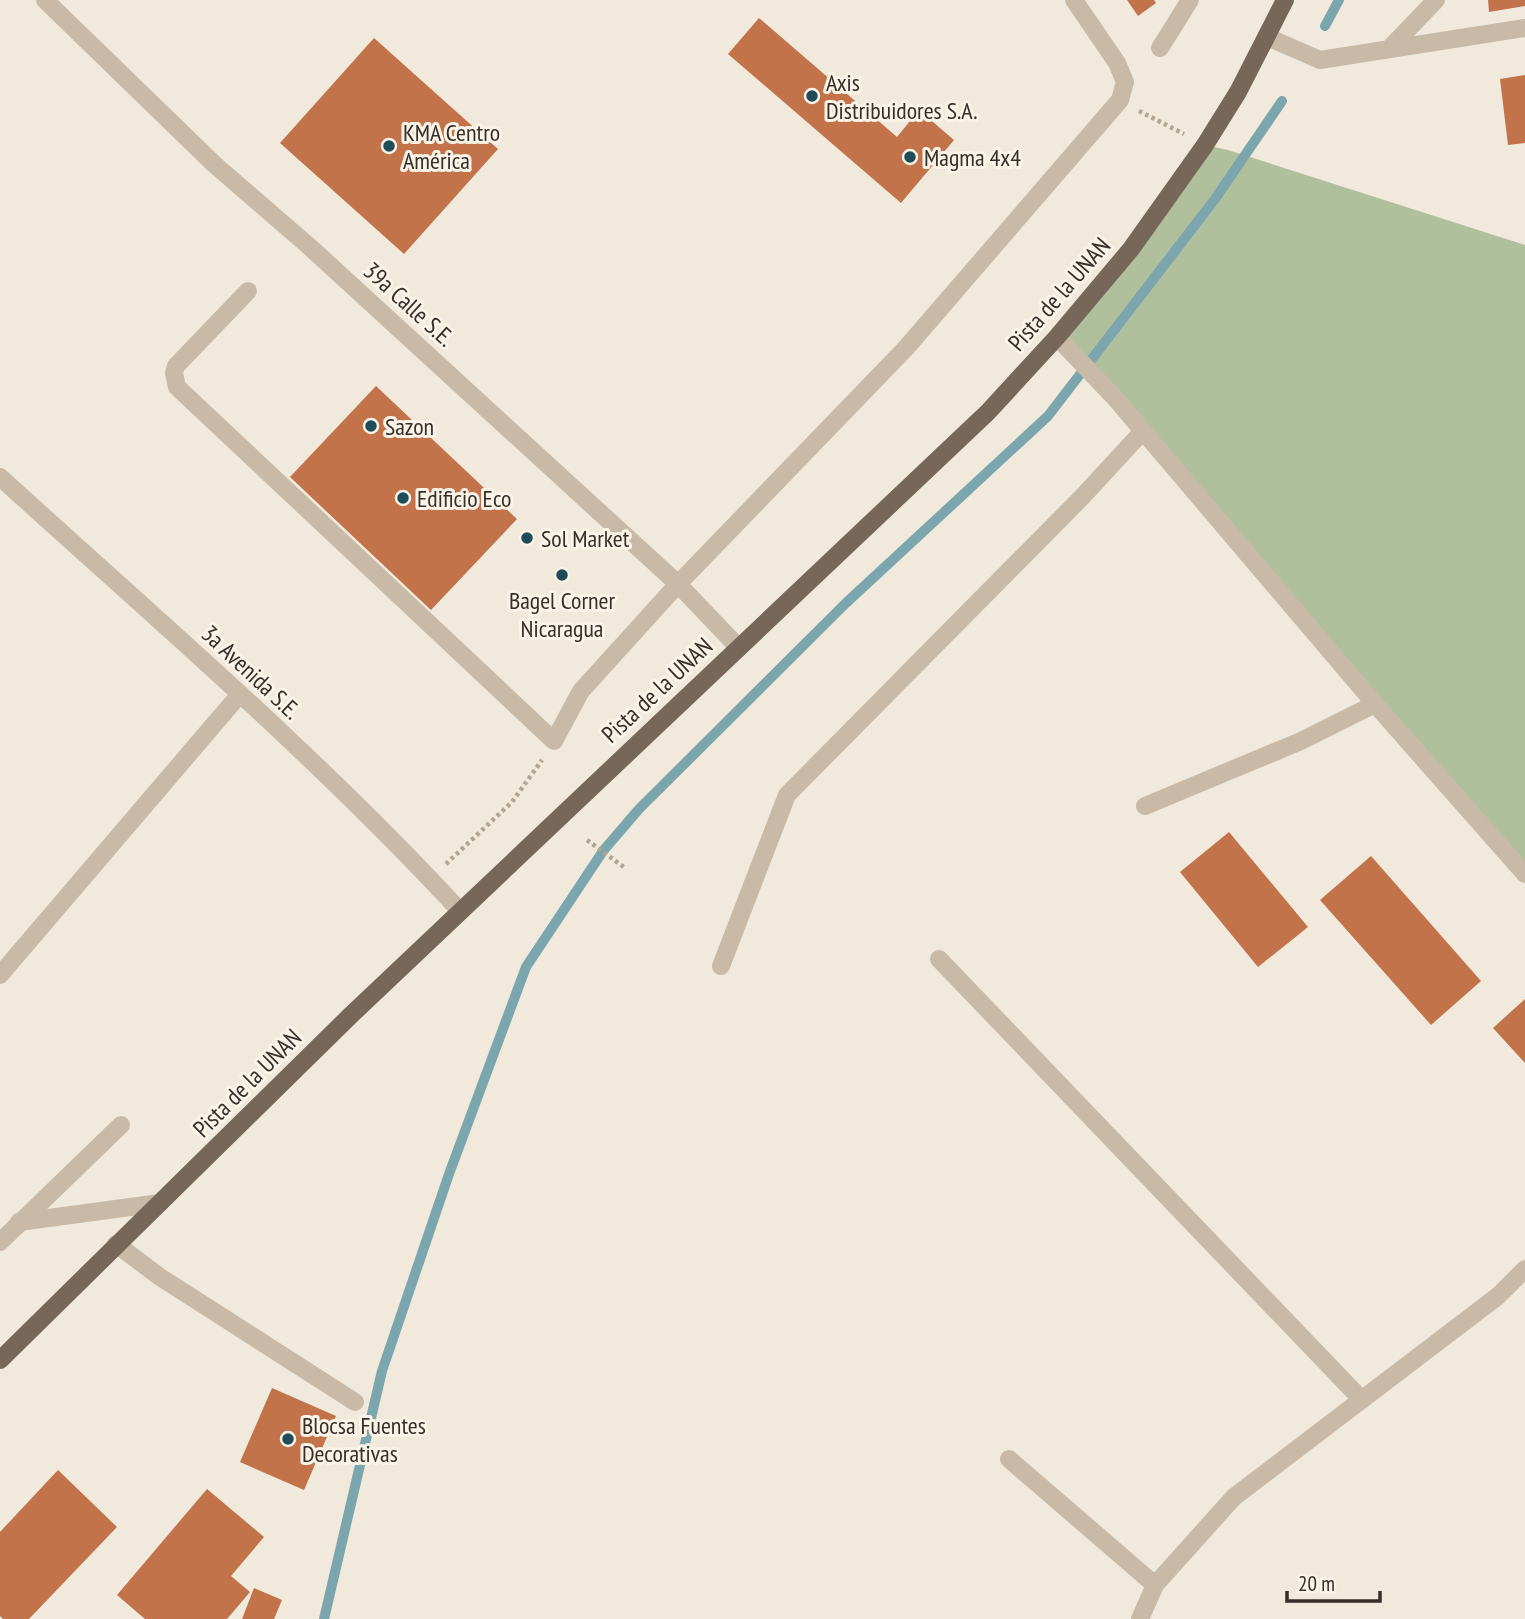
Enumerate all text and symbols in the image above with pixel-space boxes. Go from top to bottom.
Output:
place label: Axis Distribuidores S.A. [826,67,977,126]
marker: Axis Distribuidores S.A. [804,88,820,104]
place label: KMA Centro América [403,117,500,176]
marker: KMA Centro América [381,138,397,154]
place label: Magma 4x4 [924,142,1021,173]
marker: Magma 4x4 [902,149,918,165]
street label: Pista de la UNAN [1001,231,1117,357]
street label: 39a Calle S.E. [357,255,461,353]
place label: Sazon [385,411,434,442]
marker: Sazon [363,418,379,434]
place label: Edificio Eco [417,483,511,514]
marker: Edificio Eco [395,490,411,506]
place label: Sol Market [541,523,630,554]
marker: Sol Market [519,530,535,546]
marker: Bagel Corner Nicaragua [554,567,570,583]
place label: Bagel Corner Nicaragua [509,585,615,644]
street label: 3a Avenida S.E. [195,618,307,726]
street label: Pista de la UNAN [595,631,719,749]
street label: Pista de la UNAN [186,1022,308,1144]
place label: Blocsa Fuentes Decorativas [302,1410,426,1469]
marker: Blocsa Fuentes Decorativas [280,1431,296,1447]
scale bar [1287,1560,1380,1604]
text: 20 m [1298,1570,1335,1597]

